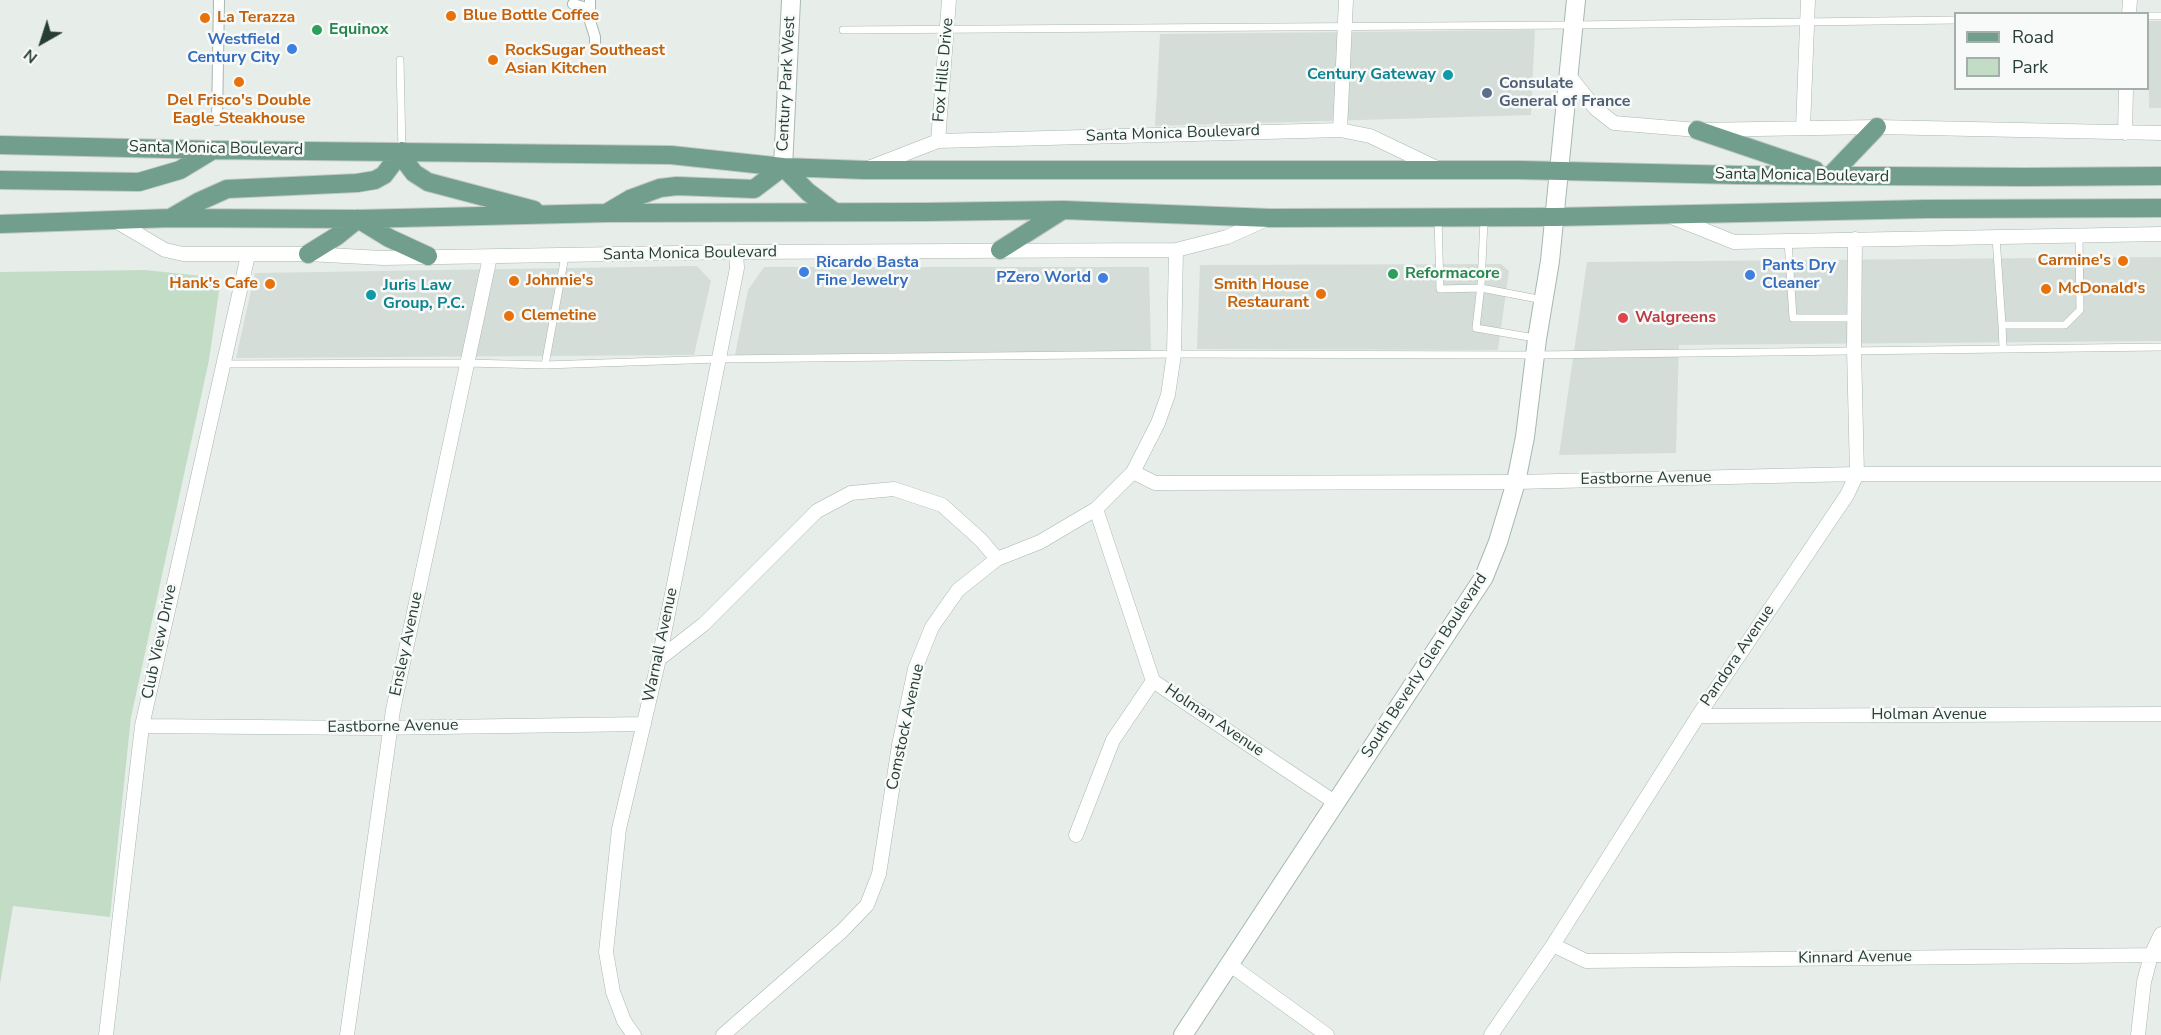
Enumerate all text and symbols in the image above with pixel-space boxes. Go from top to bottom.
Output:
place label: Blue Bottle Coffee [463,6,599,26]
place label: La Terazza [217,8,295,28]
marker: Blue Bottle Coffee [444,9,458,23]
marker: La Terazza [198,11,212,25]
north arrow [12,12,72,72]
legend [1954,12,2149,90]
street label: Century Park West [774,16,800,152]
street label: Fox Hills Drive [930,17,958,123]
place label: Equinox [329,20,389,40]
marker: Equinox [310,23,324,37]
text: Road [2012,25,2054,49]
place label: Westfield Century City [187,30,280,68]
place label: RockSugar Southeast Asian Kitchen [505,41,665,79]
marker: Westfield Century City [285,42,299,56]
text: N [19,44,42,68]
marker: RockSugar Southeast Asian Kitchen [486,53,500,67]
text: Park [2012,55,2048,79]
place label: Century Gateway [1307,65,1436,85]
marker: Century Gateway [1441,68,1455,82]
place label: Consulate General of France [1499,74,1630,112]
marker: Del Frisco's Double Eagle Steakhouse [232,75,246,89]
marker: Consulate General of France [1480,86,1494,100]
place label: Del Frisco's Double Eagle Steakhouse [167,91,311,129]
street label: Santa Monica Boulevard [1086,121,1260,147]
street label: Santa Monica Boulevard [129,138,303,160]
street label: Santa Monica Boulevard [1715,165,1889,187]
street label: Santa Monica Boulevard [603,243,777,265]
place label: Carmine's [2038,251,2111,271]
place label: Ricardo Basta Fine Jewelry [816,253,919,291]
marker: Carmine's [2116,254,2130,268]
place label: Pants Dry Cleaner [1762,256,1836,294]
place label: Reformacore [1405,264,1500,284]
marker: Ricardo Basta Fine Jewelry [797,265,811,279]
marker: Reformacore [1386,267,1400,281]
place label: PZero World [996,268,1091,288]
marker: Pants Dry Cleaner [1743,268,1757,282]
place label: Johnnie's [526,271,593,291]
marker: PZero World [1096,271,1110,285]
place label: Hank's Cafe [169,274,258,294]
marker: Johnnie's [507,274,521,288]
place label: Smith House Restaurant [1214,275,1309,313]
place label: Juris Law Group, P.C. [383,276,465,314]
marker: Hank's Cafe [263,277,277,291]
place label: McDonald's [2058,279,2145,299]
marker: McDonald's [2039,282,2053,296]
marker: Smith House Restaurant [1314,287,1328,301]
marker: Juris Law Group, P.C. [364,288,378,302]
place label: Clemetine [521,306,596,326]
place label: Walgreens [1635,308,1716,328]
marker: Clemetine [502,309,516,323]
marker: Walgreens [1616,311,1630,325]
street label: Eastborne Avenue [1580,468,1712,490]
street label: South Beverly Glen Boulevard [1358,570,1492,762]
street label: Club View Drive [138,583,182,701]
street label: Warnall Avenue [639,586,683,704]
street label: Ensley Avenue [387,590,427,698]
street label: Pandora Avenue [1697,602,1779,710]
street label: Comstock Avenue [883,662,929,792]
street label: Holman Avenue [1161,681,1267,761]
street label: Holman Avenue [1871,705,1987,725]
street label: Eastborne Avenue [327,716,459,738]
street label: Kinnard Avenue [1798,947,1912,969]

